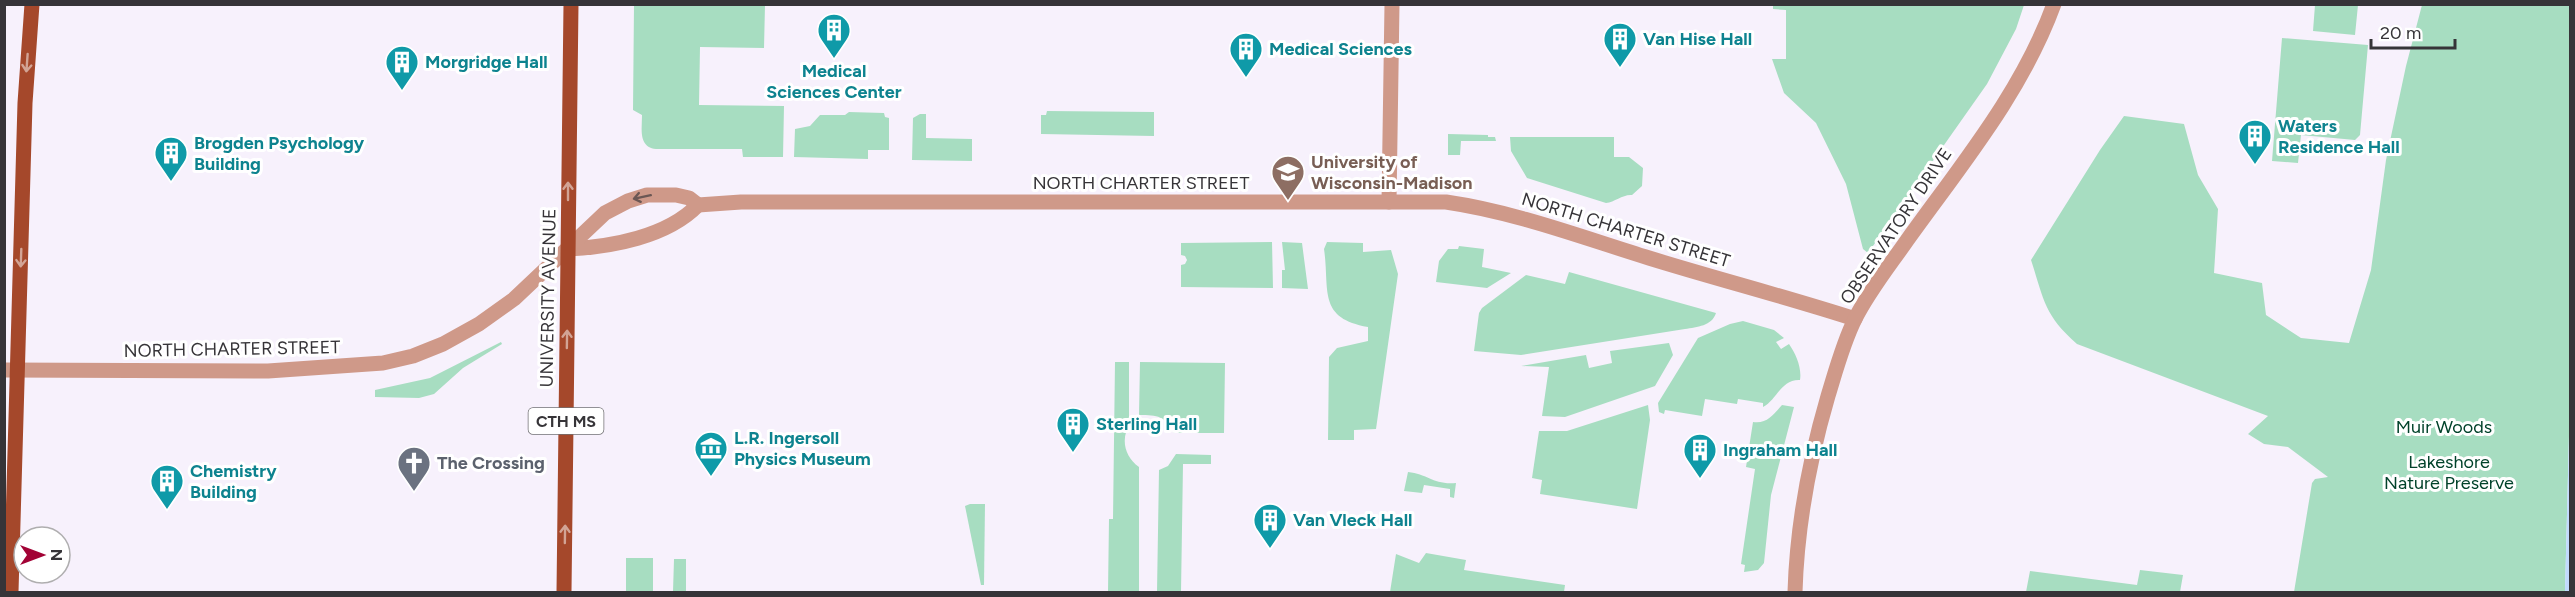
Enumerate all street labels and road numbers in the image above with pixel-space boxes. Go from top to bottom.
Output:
street label: OBSERVATORY DRIVE [1836,144,1956,308]
street label: NORTH CHARTER STREET [1033,172,1249,194]
street label: NORTH CHARTER STREET [1519,188,1733,272]
street label: UNIVERSITY AVENUE [535,208,561,388]
street label: NORTH CHARTER STREET [123,336,341,362]
road number: CTH MS [528,408,604,434]

